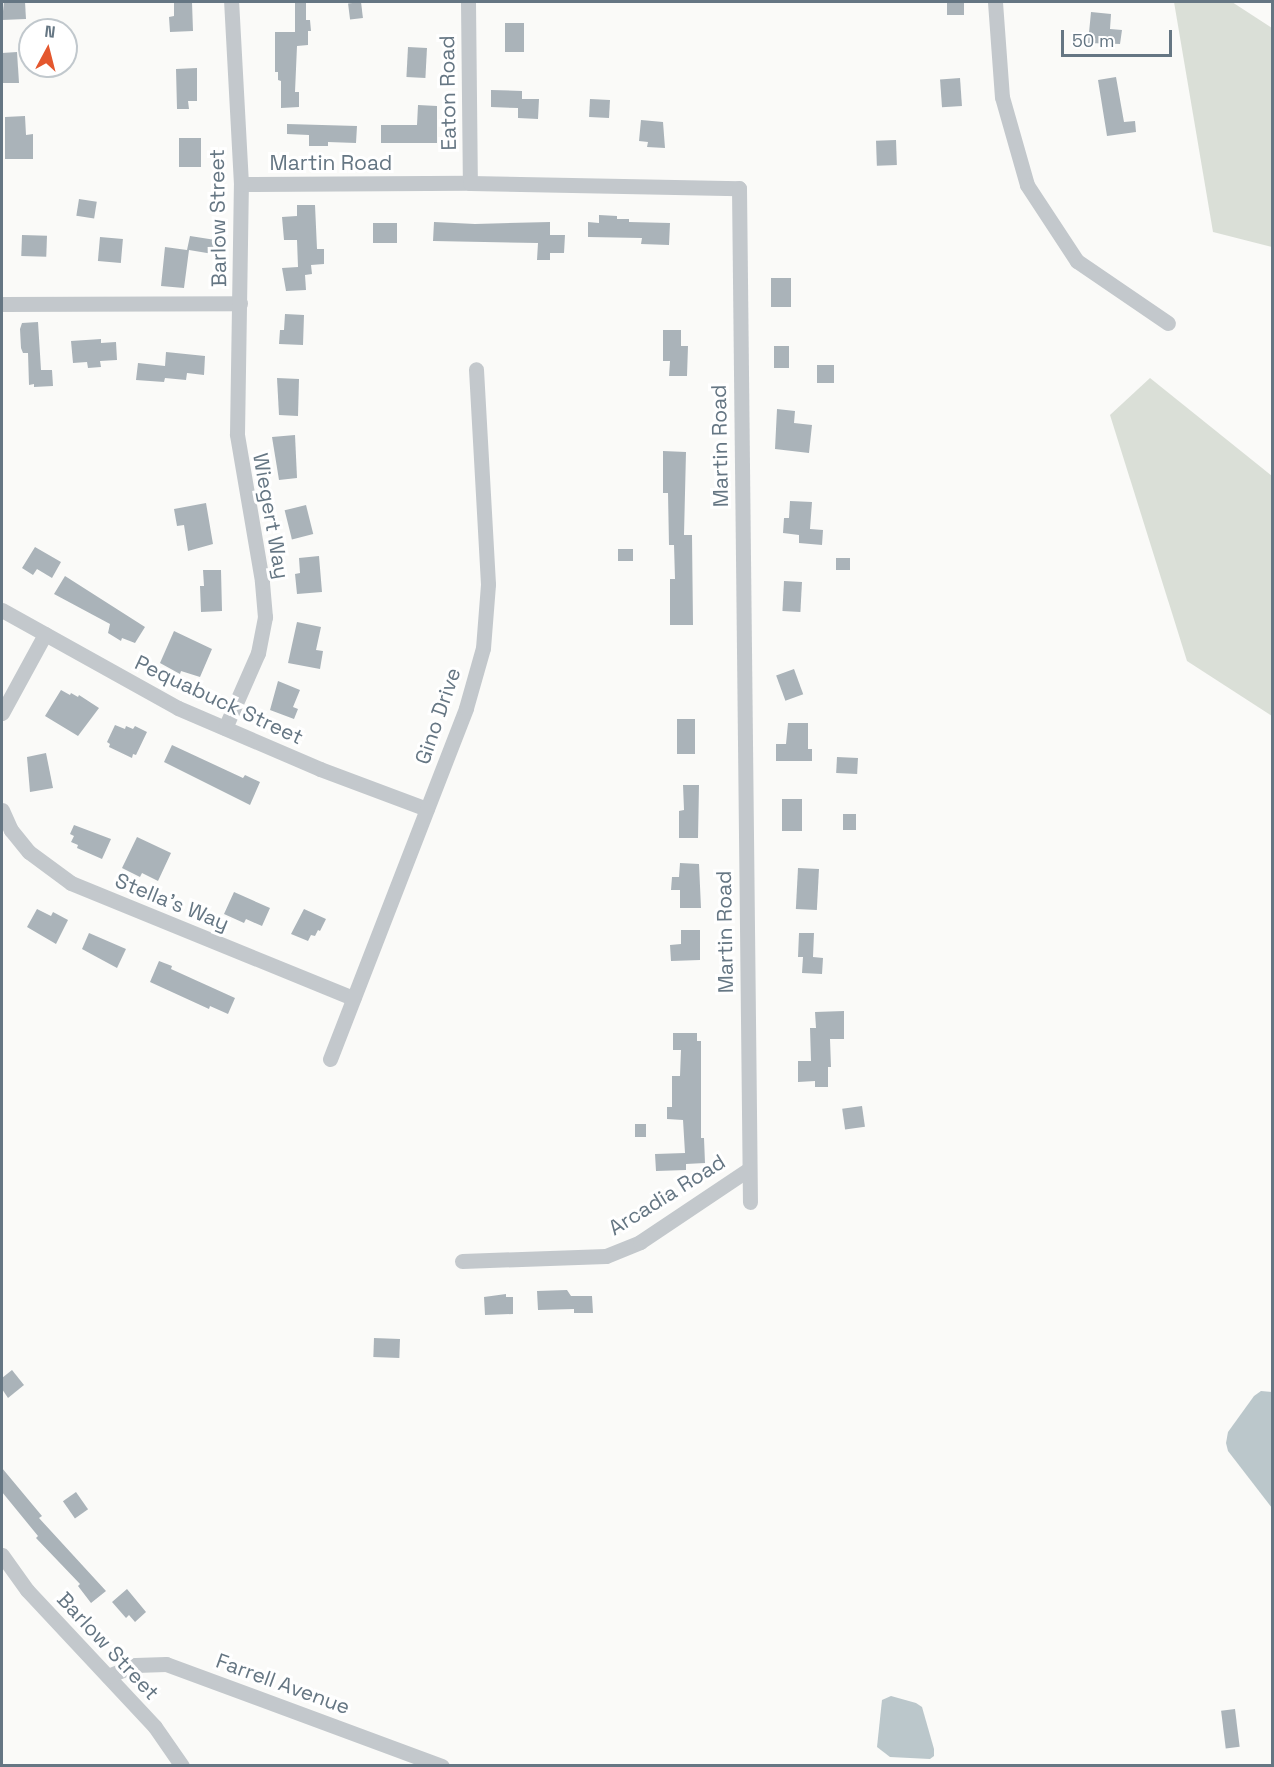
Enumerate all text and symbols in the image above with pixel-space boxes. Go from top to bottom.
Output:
north arrow [18,18,78,78]
scale bar [1064,18,1175,56]
text: N [43,21,57,43]
text: 50 m [1072,29,1114,52]
street label: Eaton Road [434,35,462,151]
street label: Barlow Street [204,149,232,287]
street label: Martin Road [270,150,392,176]
street label: Martin Road [706,384,734,508]
street label: Wiegert Way [248,451,294,581]
street label: Pequabuck Street [131,650,307,750]
street label: Gino Drive [410,664,466,768]
street label: Stella's Way [111,868,233,936]
street label: Martin Road [711,870,739,994]
street label: Arcadia Road [604,1149,730,1241]
street label: Barlow Street [52,1587,164,1705]
street label: Farrell Avenue [212,1648,354,1720]

